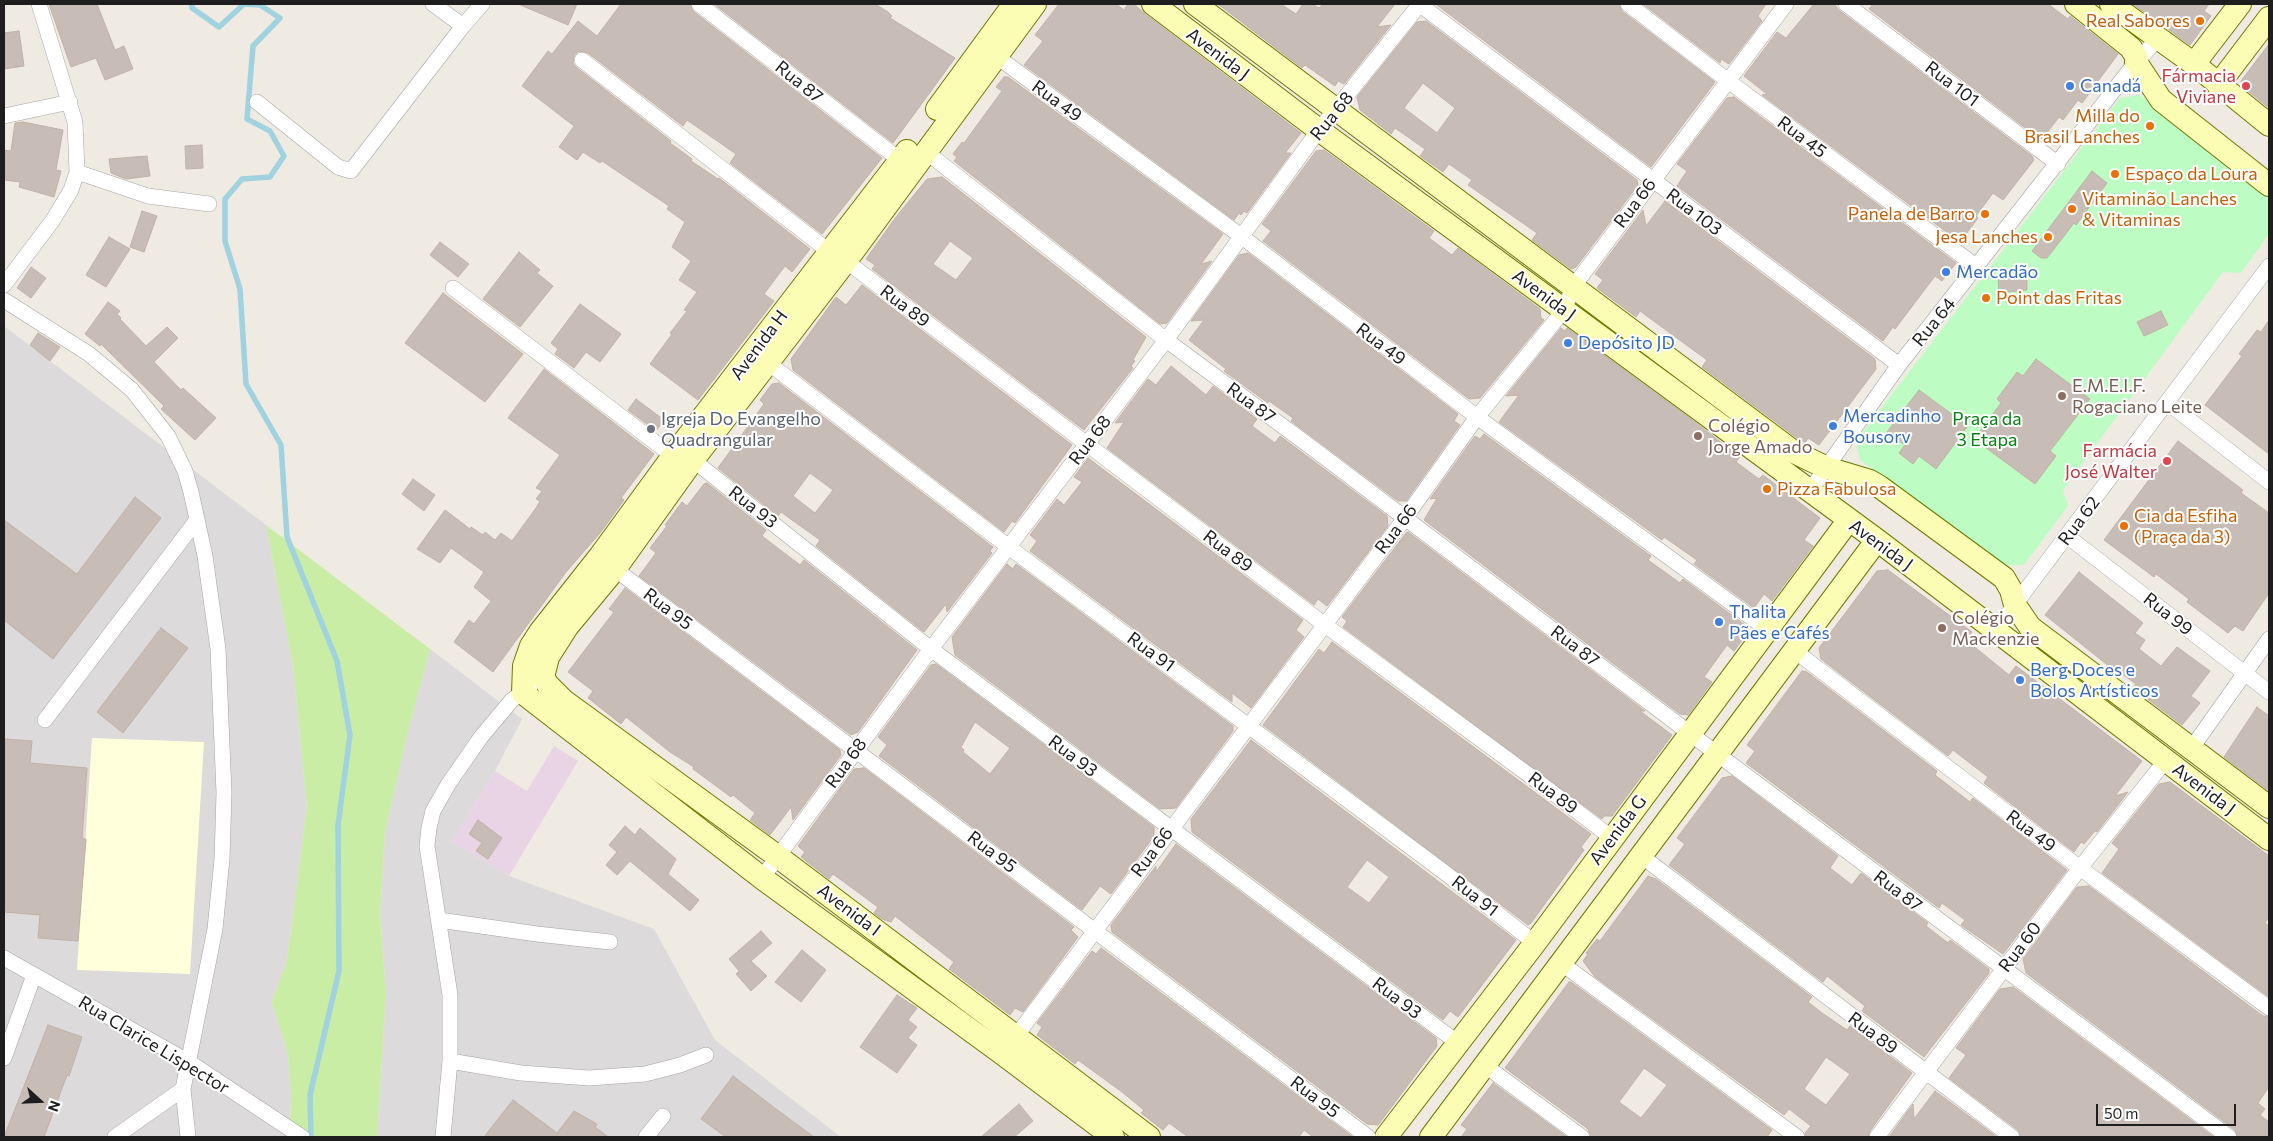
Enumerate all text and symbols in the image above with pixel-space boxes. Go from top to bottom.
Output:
place label: Real Sabores [2086,10,2190,32]
marker: Real Sabores [2194,15,2206,27]
street label: Avenida J [1182,23,1254,85]
street label: Rua 87 [771,56,827,108]
street label: Rua 101 [1921,57,1983,111]
place label: Fármacia Viviane [2161,65,2236,108]
place label: Canadá [2080,75,2141,97]
street label: Rua 49 [1028,76,1086,126]
marker: Canadá [2064,80,2076,92]
marker: Fármacia Viviane [2240,80,2252,92]
street label: Rua 68 [1306,87,1358,145]
place label: Milla do Brasil Lanches [2024,105,2140,148]
street label: Rua 45 [1773,112,1831,162]
marker: Milla do Brasil Lanches [2144,120,2156,132]
place label: Espaço da Loura [2125,163,2258,185]
marker: Espaço da Loura [2109,168,2121,180]
street label: Rua 66 [1609,174,1661,232]
street label: Rua 103 [1662,184,1726,240]
place label: Vitaminão Lanches & Vitaminas [2082,188,2237,230]
place label: Panela de Barro [1848,203,1975,225]
marker: Vitaminão Lanches & Vitaminas [2066,203,2078,215]
marker: Panela de Barro [1979,208,1991,220]
place label: Jesa Lanches [1935,226,2038,248]
marker: Jesa Lanches [2042,231,2054,243]
place label: Mercadão [1956,261,2038,283]
street label: Avenida J [1508,265,1580,325]
marker: Mercadão [1940,266,1952,278]
street label: Rua 89 [876,280,934,332]
place label: Point das Fritas [1996,287,2122,309]
marker: Point das Fritas [1980,292,1992,304]
street label: Rua 64 [1908,293,1960,351]
street label: Avenida H [726,306,792,384]
street label: Rua 49 [1352,318,1410,370]
place label: Depósito JD [1578,332,1675,354]
marker: Depósito JD [1562,337,1574,349]
place label: E.M.E.I.F. Rogaciano Leite [2072,375,2202,418]
street label: Rua 87 [1222,378,1280,428]
marker: E.M.E.I.F. Rogaciano Leite [2056,390,2068,402]
place label: Mercadinho Bousorv [1843,405,1941,448]
place label: Igreja Do Evangelho Quadrangular [661,408,821,450]
park label: Praça da 3 Etapa [1952,408,2022,450]
street label: Rua 68 [1064,411,1116,469]
place label: Colégio Jorge Amado [1708,415,1812,458]
marker: Mercadinho Bousorv [1827,420,1839,432]
marker: Igreja Do Evangelho Quadrangular [645,423,657,435]
marker: Colégio Jorge Amado [1692,430,1704,442]
place label: Farmácia José Walter [2065,440,2157,482]
marker: Farmácia José Walter [2161,455,2173,467]
place label: Pizza Fabulosa [1777,478,1897,500]
street label: Rua 93 [724,481,782,533]
marker: Pizza Fabulosa [1761,483,1773,495]
street label: Rua 62 [2054,492,2104,550]
street label: Rua 66 [1370,500,1422,558]
place label: Cia da Esfiha (Praça da 3) [2134,505,2237,548]
street label: Avenida J [1845,515,1917,575]
marker: Cia da Esfiha (Praça da 3) [2118,520,2130,532]
street label: Rua 89 [1199,525,1257,577]
street label: Rua 95 [639,583,697,635]
street label: Rua 99 [2139,588,2197,640]
place label: Thalita Pães e Cafés [1729,601,1830,644]
place label: Colégio Mackenzie [1952,607,2040,650]
marker: Thalita Pães e Cafés [1713,616,1725,628]
street label: Rua 87 [1546,621,1604,671]
marker: Colégio Mackenzie [1936,622,1948,634]
street label: Rua 91 [1123,628,1179,676]
place label: Berg Doces e Bolos Artísticos [2030,659,2159,702]
marker: Berg Doces e Bolos Artísticos [2014,674,2026,686]
street label: Rua 93 [1044,731,1102,781]
street label: Rua 68 [821,734,871,792]
street label: Avenida J [2168,758,2240,820]
street label: Rua 89 [1524,767,1582,819]
street label: Avenida G [1585,791,1651,869]
street label: Rua 49 [2002,805,2060,857]
street label: Rua 66 [1126,823,1178,881]
street label: Rua 95 [963,826,1021,878]
street label: Rua 87 [1869,866,1927,916]
street label: Rua 91 [1447,871,1503,921]
street label: Avenida I [813,879,885,941]
street label: Rua 60 [1994,918,2046,976]
street label: Rua 93 [1368,973,1426,1023]
street label: Rua Clarice Lispector [75,991,233,1099]
street label: Rua 89 [1844,1007,1902,1059]
street label: Rua 95 [1286,1071,1344,1123]
north arrow [15,1076,65,1126]
scale bar [2098,1094,2238,1126]
text: N [45,1098,64,1114]
text: 50 m [2104,1104,2138,1122]

